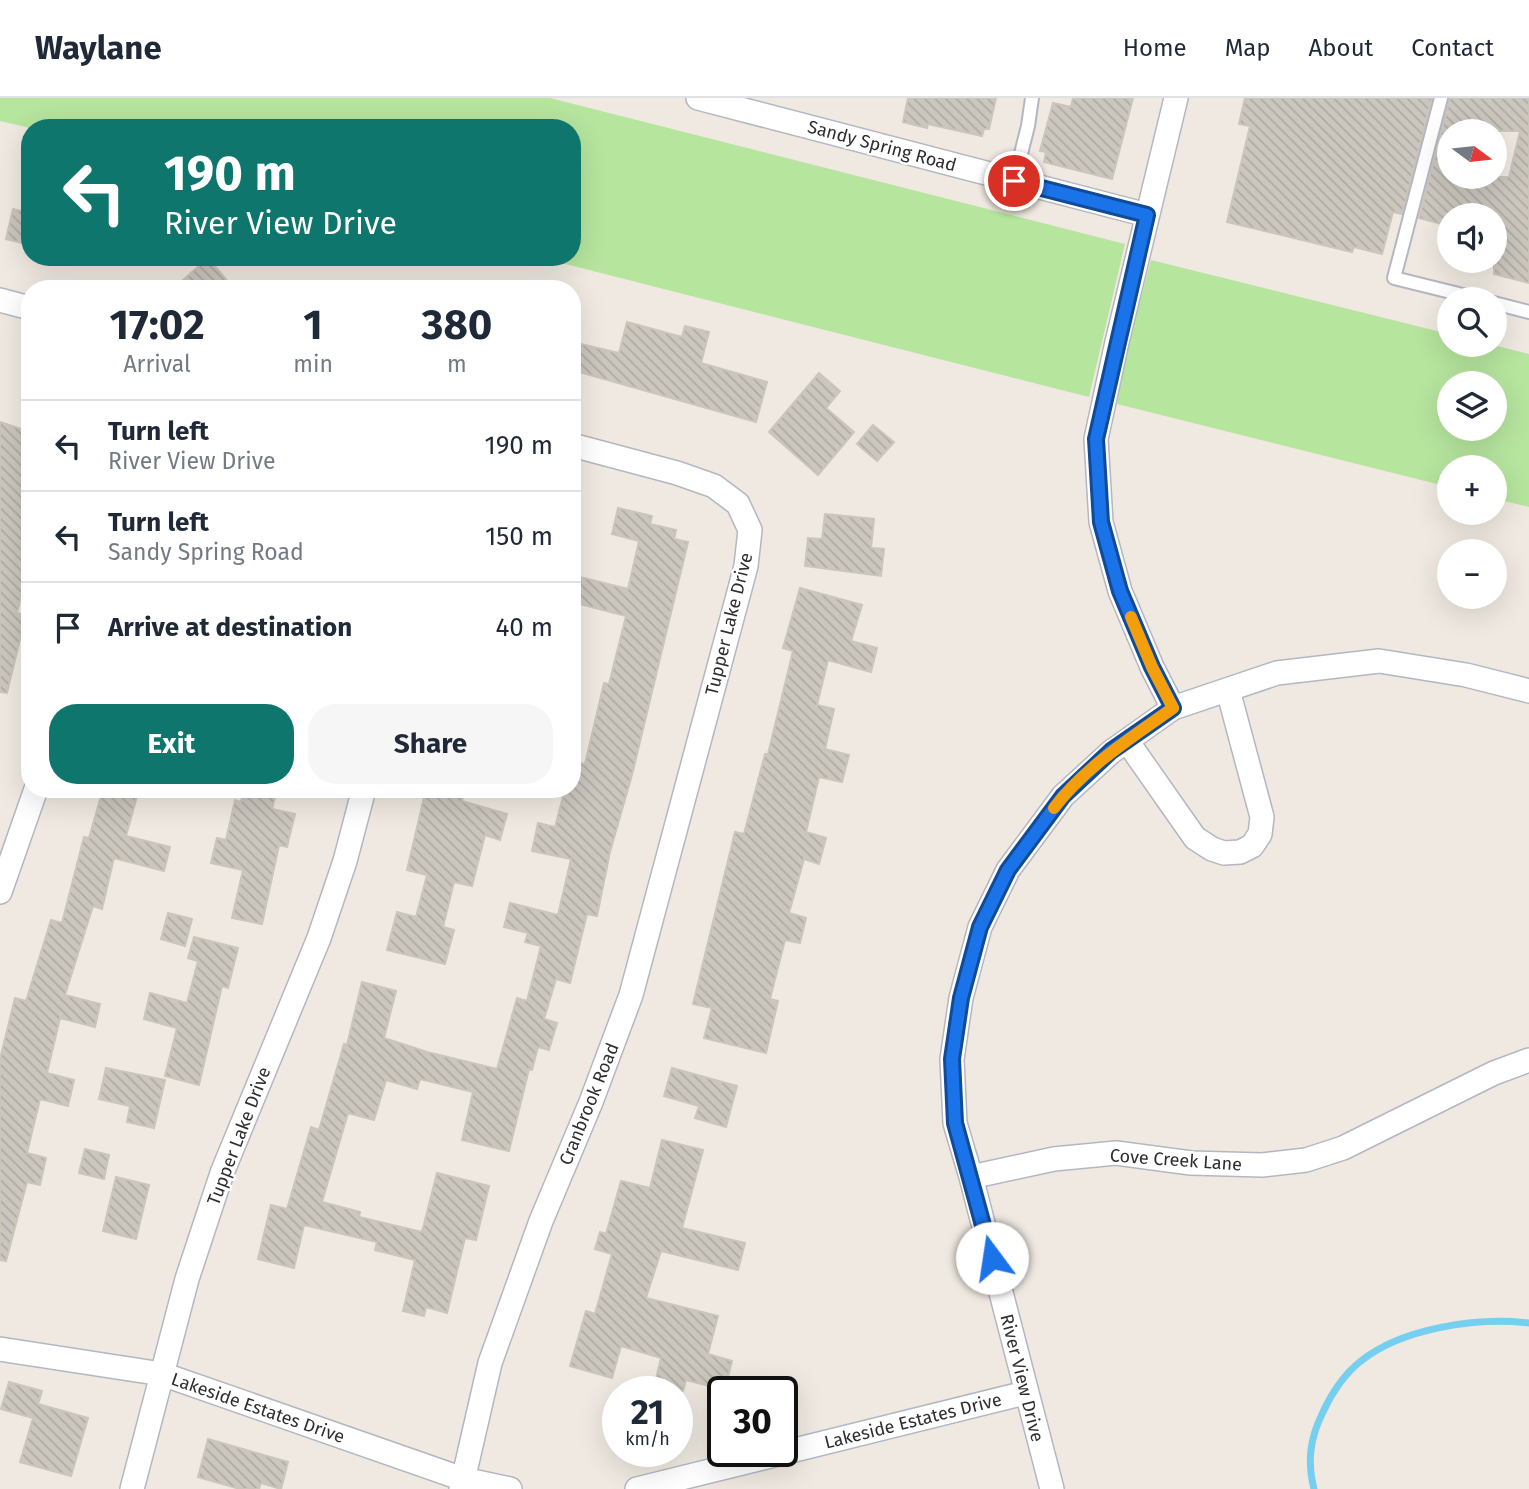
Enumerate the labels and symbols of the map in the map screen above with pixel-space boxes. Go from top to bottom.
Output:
street label: Sandy Spring Road [805,116,959,176]
north arrow [1437,119,1507,189]
pin [984,151,1044,211]
street label: Tupper Lake Drive [701,550,757,698]
street label: Cranbrook Road [554,1040,624,1168]
street label: Tupper Lake Drive [202,1064,276,1208]
street label: Cove Creek Lane [1109,1144,1243,1176]
position arrow [955,1221,1029,1295]
street label: River View Drive [995,1312,1049,1444]
street label: Lakeside Estates Drive [168,1368,348,1448]
speed limit sign: 30 [707,1376,798,1467]
street label: Lakeside Estates Drive [822,1388,1004,1454]

